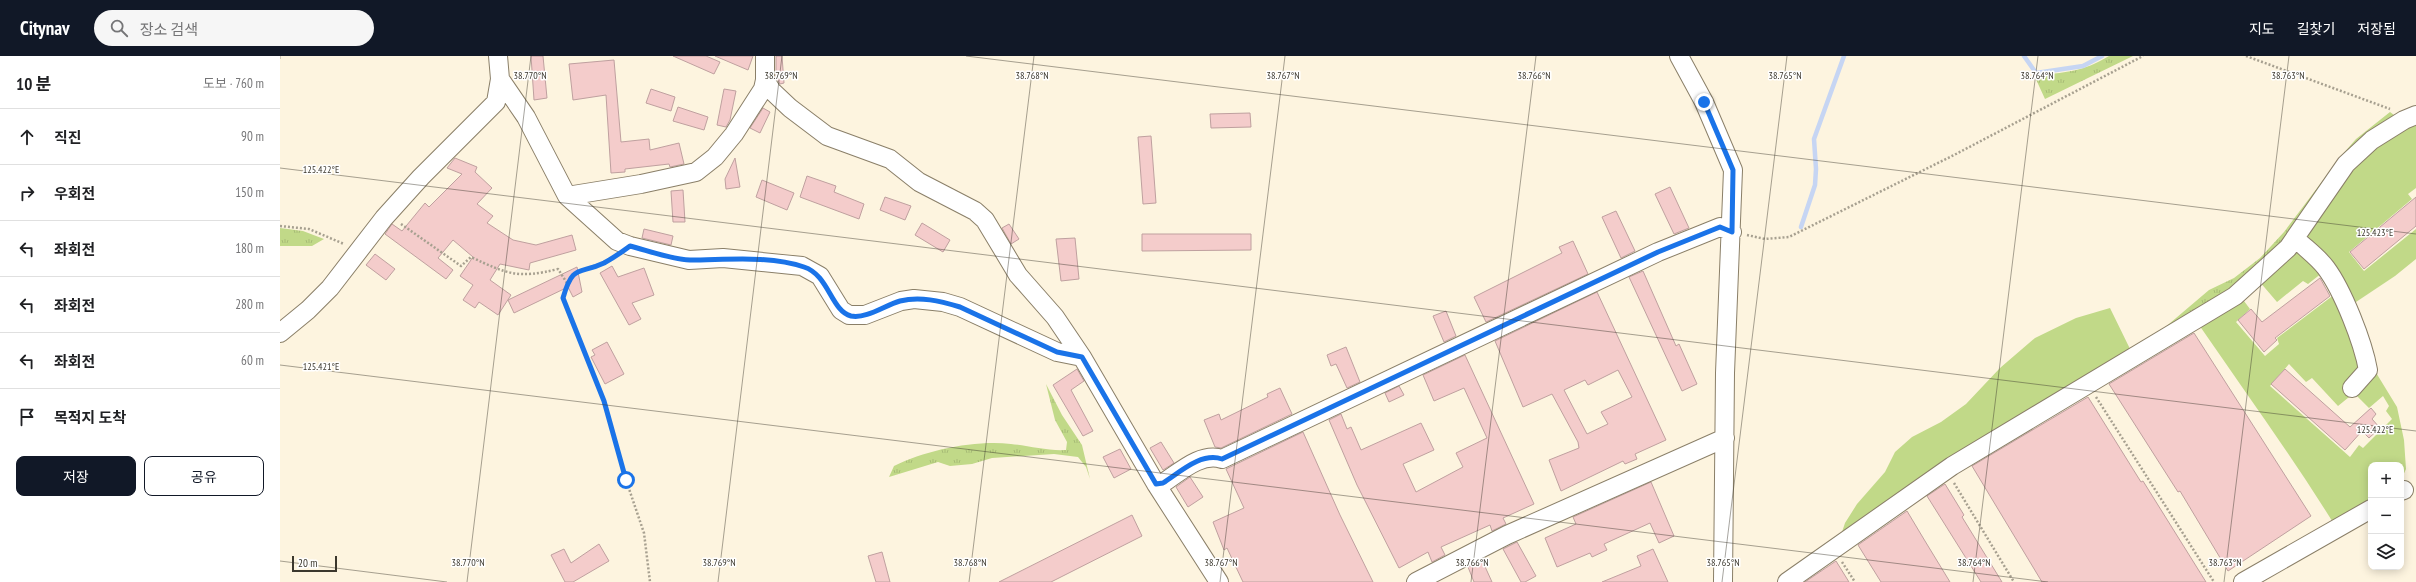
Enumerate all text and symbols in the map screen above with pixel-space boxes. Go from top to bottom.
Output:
search box [94,10,374,46]
text: Citynav [20,16,70,40]
icon: search [108,17,130,39]
text: 장소 검색 [140,20,198,39]
text: 지도 [2249,20,2275,38]
text: 길찾기 [2297,20,2335,38]
text: 저장됨 [2357,20,2396,38]
text: 38.770°N [513,69,547,82]
text: 38.769°N [764,69,798,82]
text: 38.768°N [1015,69,1049,82]
text: 38.767°N [1266,69,1300,82]
text: 38.766°N [1517,69,1551,82]
text: 38.765°N [1768,69,1802,82]
text: 38.764°N [2020,69,2054,82]
text: 38.763°N [2271,69,2305,82]
text: 10 분 [16,73,51,95]
text: 도보 · 760 m [203,75,264,92]
route end [1695,93,1713,111]
icon: ahead [16,126,38,148]
text: 직진 [54,128,82,147]
text: 90 m [241,128,264,145]
text: 125.422°E [303,163,339,176]
icon: right [16,182,38,204]
text: 우회전 [54,184,95,203]
text: 150 m [235,184,264,201]
text: 125.423°E [2357,226,2393,239]
icon: left [16,238,38,260]
text: 좌회전 [54,240,95,259]
text: 180 m [235,240,264,257]
icon: left [16,294,38,316]
text: 좌회전 [54,296,95,315]
text: 280 m [235,296,264,313]
icon: left [16,350,38,372]
text: 좌회전 [54,352,95,371]
text: 60 m [241,352,264,369]
text: 125.421°E [303,360,339,373]
icon: arrive [16,406,38,428]
text: 목적지 도착 [54,408,126,427]
text: 125.422°E [2357,423,2393,436]
button: 저장 [16,456,136,496]
button: 공유 [144,456,264,496]
map controls [2368,462,2404,570]
button: + [2368,462,2404,498]
route start [617,471,635,489]
button: − [2368,498,2404,534]
button: layers [2368,534,2404,570]
scale bar [292,554,337,573]
text: 20 m [298,556,317,570]
text: 38.770°N [451,556,485,569]
text: 38.769°N [702,556,736,569]
text: 38.768°N [953,556,987,569]
text: 38.767°N [1204,556,1238,569]
text: 38.766°N [1455,556,1489,569]
text: 38.765°N [1706,556,1740,569]
text: 38.764°N [1957,556,1991,569]
text: 38.763°N [2208,556,2242,569]

